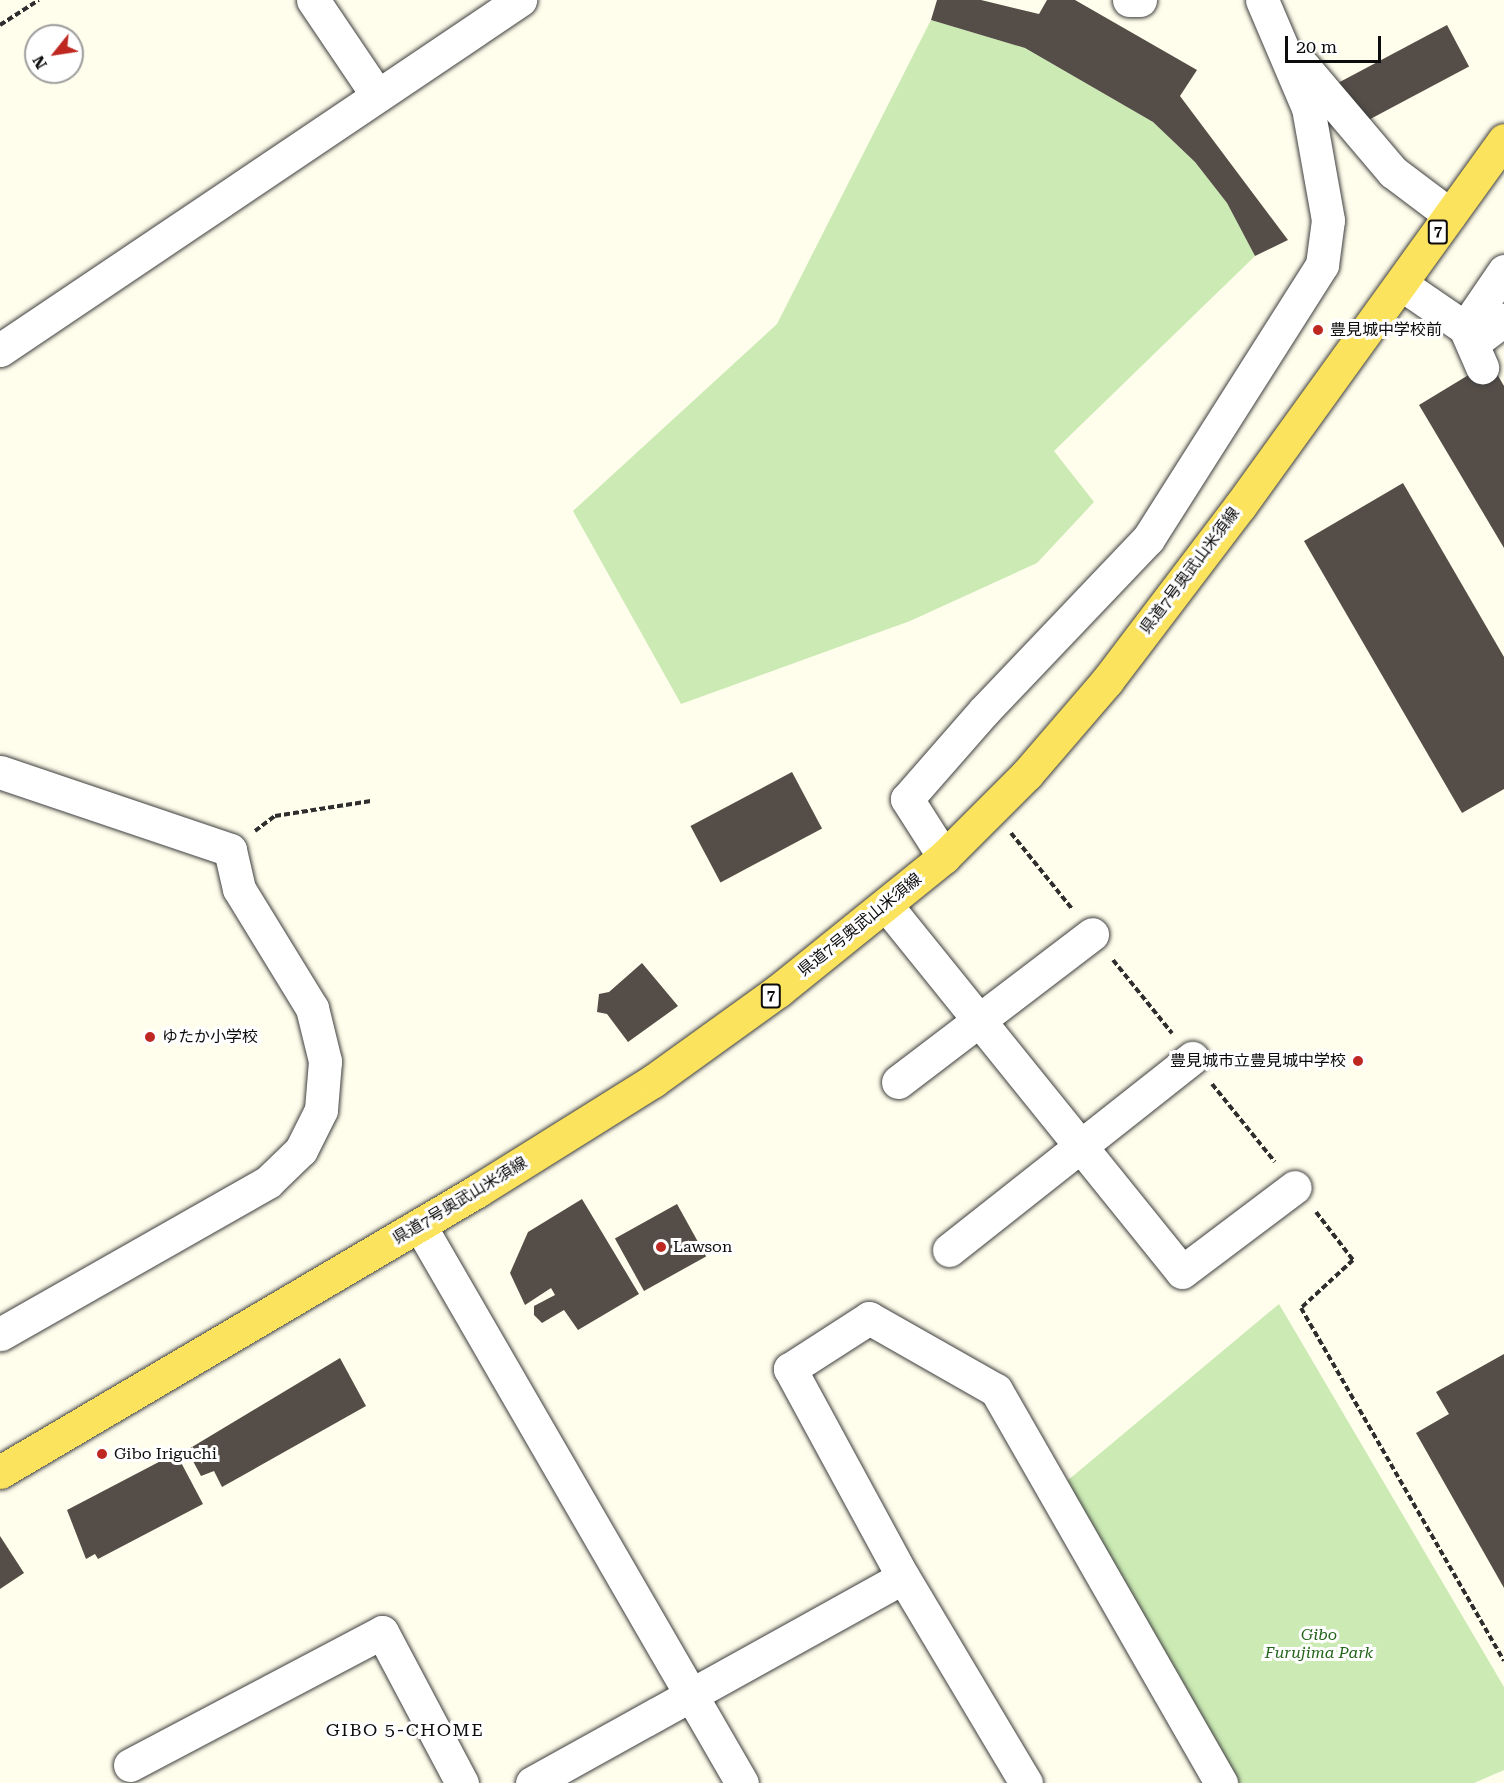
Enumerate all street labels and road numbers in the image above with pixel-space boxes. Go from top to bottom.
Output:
road number: 7 [1428,220,1448,244]
street label: 県道7号奥武山米須線 [1136,504,1244,638]
street label: 県道7号奥武山米須線 [795,869,925,981]
road number: 7 [760,984,782,1008]
street label: 県道7号奥武山米須線 [389,1153,531,1249]

